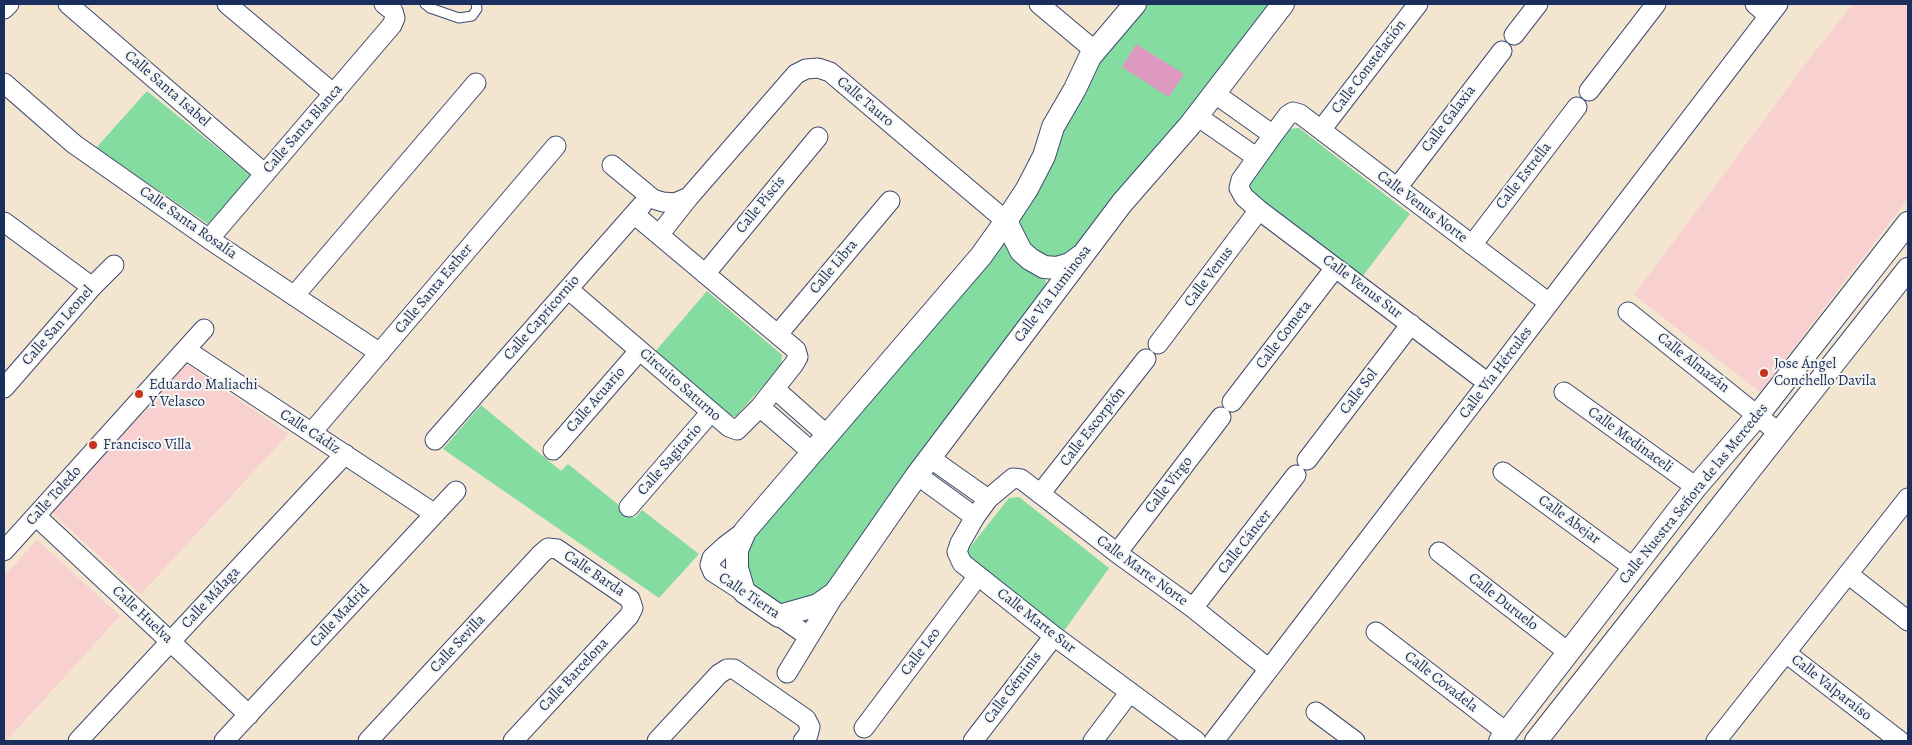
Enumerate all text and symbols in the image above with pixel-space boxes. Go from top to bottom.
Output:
street label: Calle Constelación [1328,17,1410,117]
street label: Calle Santa Isabel [121,47,213,131]
street label: Calle Tauro [833,73,897,131]
street label: Calle Santa Blanca [259,81,347,177]
street label: Calle Galaxia [1418,82,1480,156]
street label: Calle Estrella [1492,139,1556,213]
street label: Calle Venus Norte [1373,167,1471,247]
street label: Calle Piscis [732,173,790,237]
street label: Calle Santa Rosalía [136,183,240,263]
street label: Calle Libra [806,236,862,298]
street label: Calle Santa Esther [391,241,477,337]
street label: Calle Vía Luminosa [1011,242,1095,346]
street label: Calle Venus [1181,243,1237,311]
street label: Calle Venus Sur [1319,251,1405,323]
street label: Calle Capricornio [500,272,584,364]
street label: Calle San Leonel [19,283,97,369]
street label: Calle Cometa [1252,297,1316,373]
street label: Calle Vía Hércules [1456,324,1536,422]
street label: Calle Almazán [1653,329,1733,397]
street label: Circuito Saturno [636,345,724,425]
place label: Jose Ángel Conchello Davila [1774,355,1876,390]
street label: Calle Acuario [563,364,629,436]
street label: Calle Sol [1336,366,1382,418]
marker: Jose Ángel Conchello Davila [1758,367,1770,379]
place label: Eduardo Maliachi Y Velasco [149,376,258,411]
street label: Calle Escorpión [1057,384,1129,470]
marker: Eduardo Maliachi Y Velasco [133,388,145,400]
street label: Calle Nuestra Señora de las Mercedes [1616,400,1772,588]
street label: Calle Medinaceli [1584,403,1676,477]
street label: Calle Cádiz [276,406,344,458]
street label: Calle Sagitario [634,420,706,500]
place label: Francisco Villa [103,436,191,454]
marker: Francisco Villa [87,439,99,451]
street label: Calle Virgo [1141,453,1197,517]
street label: Calle Toledo [23,462,85,530]
street label: Calle Abejar [1534,491,1604,549]
street label: Calle Cáncer [1214,506,1276,578]
street label: Calle Marte Norte [1093,532,1191,610]
street label: Calle Barda [560,547,628,601]
street label: Calle Málaga [178,563,244,633]
street label: Calle Tierra [715,569,783,623]
street label: Calle Duruelo [1464,569,1542,635]
street label: Calle Madrid [306,581,374,651]
street label: Calle Huelva [108,582,176,648]
street label: Calle Marte Sur [993,585,1079,657]
street label: Calle Sevilla [427,611,489,677]
street label: Calle Leo [897,625,945,679]
street label: Calle Barcelona [535,634,613,716]
street label: Calle Covadela [1401,648,1481,716]
street label: Calle Géminis [980,649,1046,727]
street label: Calle Valparaíso [1787,651,1875,725]

